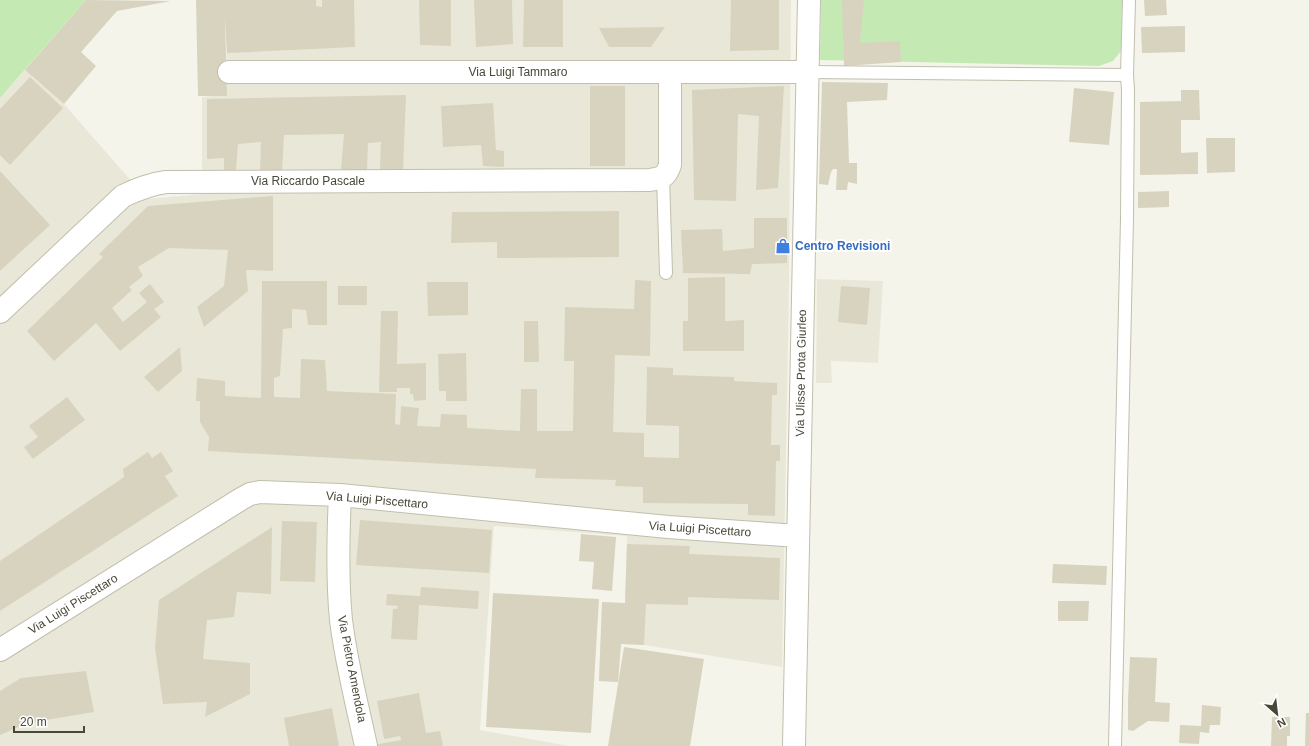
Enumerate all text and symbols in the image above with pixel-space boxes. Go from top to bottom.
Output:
street label: Via Luigi Tammaro [469,65,568,79]
street label: Via Riccardo Pascale [251,174,365,188]
shop icon: Centro Revisioni [774,237,792,255]
place label: Centro Revisioni [795,239,890,253]
street label: Via Ulisse Prota Giurleo [793,309,809,437]
street label: Via Luigi Piscettaro [325,489,429,511]
street label: Via Luigi Piscettaro [648,518,752,540]
street label: Via Luigi Piscettaro [26,571,120,637]
street label: Via Pietro Amendola [335,614,369,724]
north arrow [1257,694,1297,734]
scale bar [14,708,84,734]
text: 20 m [20,715,47,729]
text: N [1275,716,1288,730]

